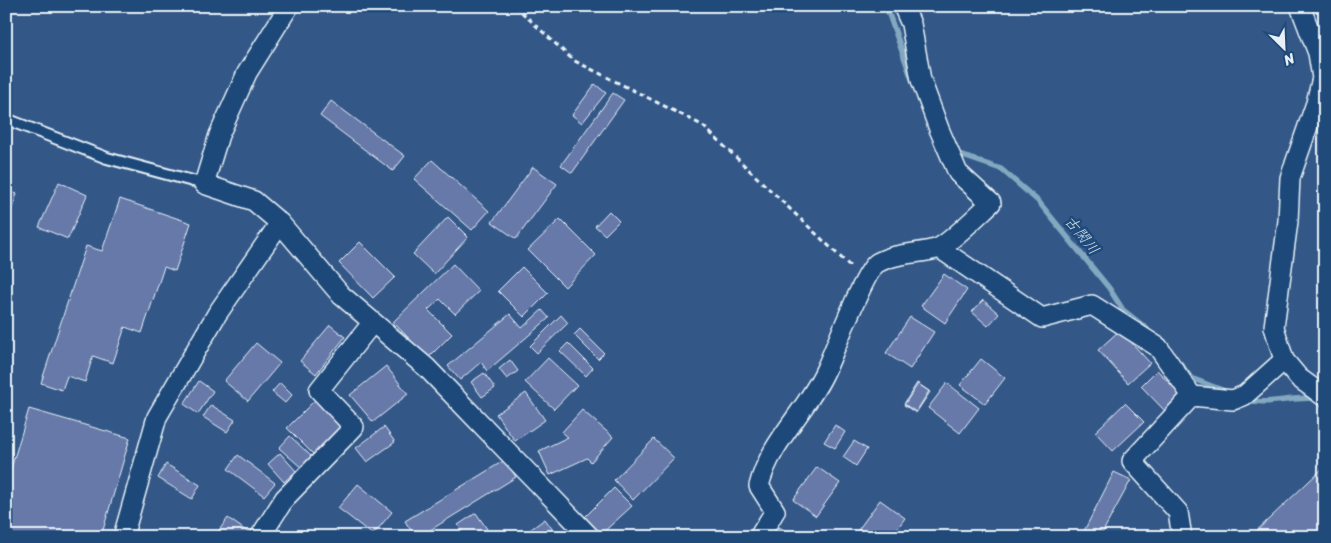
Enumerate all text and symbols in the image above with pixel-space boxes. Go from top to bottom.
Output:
north arrow [1258,22,1308,72]
text: N [1279,46,1300,73]
water label: 古閑川 [1058,209,1106,261]

